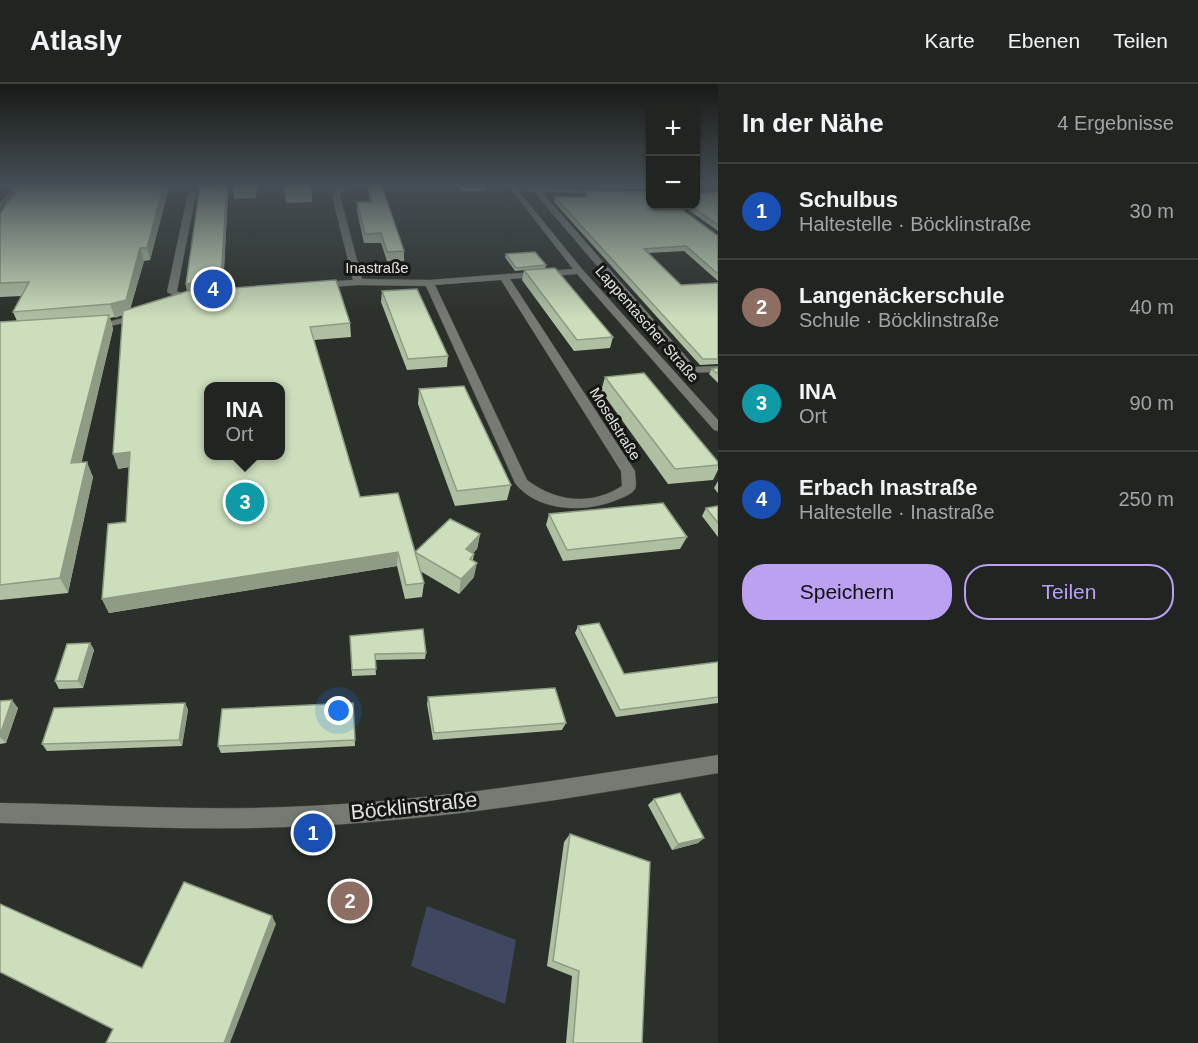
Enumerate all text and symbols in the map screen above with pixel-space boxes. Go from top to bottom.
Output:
text: Atlasly [30,25,122,56]
text: Karte [925,29,975,52]
text: Ebenen [1008,29,1080,52]
text: Teilen [1113,29,1168,52]
map controls [646,102,700,210]
button: + [646,102,700,156]
text: In der Nähe [742,108,884,138]
text: 4 Ergebnisse [1057,112,1174,134]
button: − [646,156,700,210]
text: Schulbus [799,187,898,212]
text: 1 [756,200,767,222]
text: 30 m [1130,200,1174,222]
text: Haltestelle · Böcklinstraße [799,213,1031,235]
street label: Inastraße [345,259,409,276]
street label: Lappentascher Straße [592,262,702,385]
pin: 4 [194,266,232,312]
text: Langenäckerschule [799,283,1004,308]
text: 2 [756,296,767,318]
text: 40 m [1130,296,1174,318]
text: Schule · Böcklinstraße [799,309,999,331]
text: INA [799,379,837,404]
popup [204,382,285,460]
street label: Moselstraße [586,384,644,463]
text: 3 [756,392,767,414]
text: 90 m [1130,392,1174,414]
text: INA [226,397,263,422]
text: Ort [799,405,827,427]
text: Ort [226,423,253,445]
text: Erbach Inastraße [799,475,978,500]
pin: 3 [226,480,264,524]
text: 4 [756,488,767,510]
text: 250 m [1118,488,1174,510]
text: Haltestelle · Inastraße [799,501,995,523]
button: Speichern [742,564,952,620]
button: Teilen [964,564,1174,620]
your location [324,696,353,725]
street label: Böcklinstraße [349,787,478,824]
pin: 1 [294,810,332,855]
pin: 2 [330,878,370,924]

